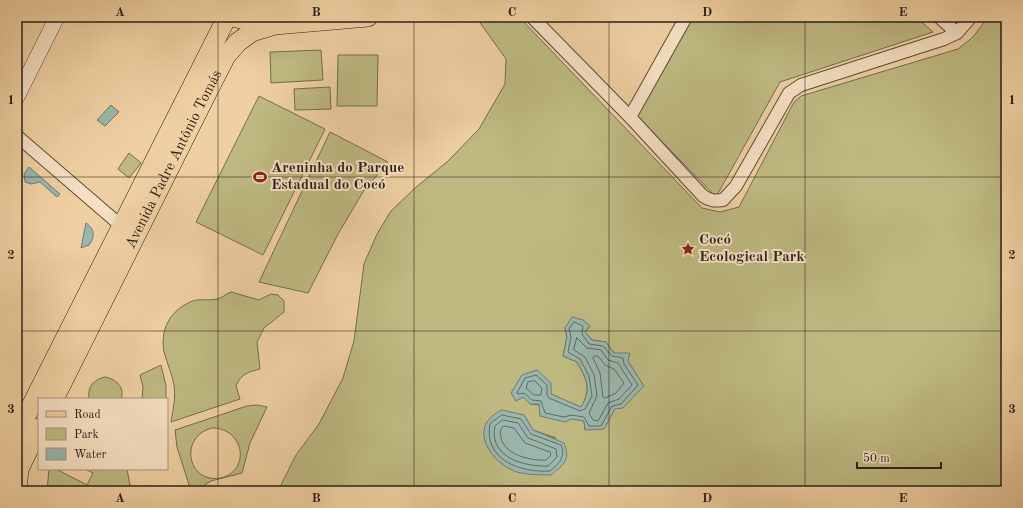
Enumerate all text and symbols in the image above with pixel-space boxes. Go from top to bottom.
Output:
text: A [115,6,125,19]
text: B [311,6,321,19]
text: C [508,6,516,19]
text: D [702,6,712,19]
text: E [899,6,908,19]
street label: Avenida Padre Antônio Tomás [123,68,225,251]
text: 1 [7,94,15,107]
text: 1 [1008,94,1016,107]
place label: Areninha do Parque Estadual do Cocó [271,161,404,193]
sports icon: Areninha do Parque Estadual do Cocó [252,169,268,185]
place label: Cocó Ecological Park [699,233,805,265]
place icon: Cocó Ecological Park [680,241,696,257]
text: 2 [7,249,15,262]
text: 2 [1008,249,1016,262]
legend [38,398,168,470]
text: 3 [7,403,15,416]
text: 3 [1008,403,1016,416]
text: Road [74,409,101,421]
text: Park [74,429,99,441]
scale bar [857,444,941,470]
text: Water [74,449,107,461]
text: 50 m [863,452,890,465]
text: A [115,492,125,505]
text: B [311,492,321,505]
text: C [508,492,516,505]
text: D [702,492,712,505]
text: E [899,492,908,505]

